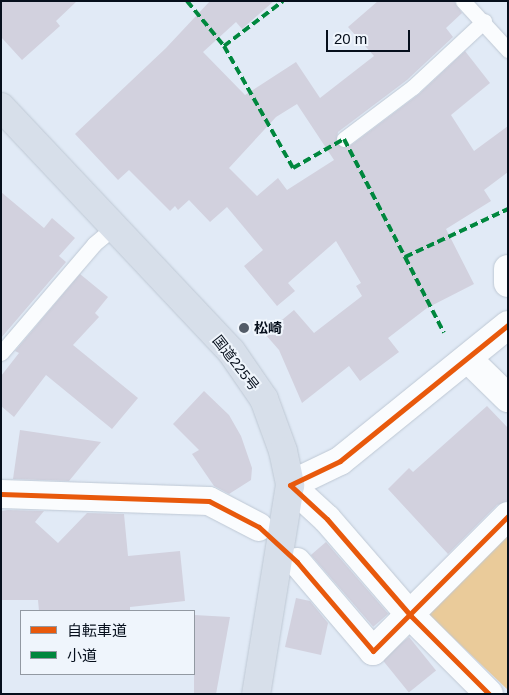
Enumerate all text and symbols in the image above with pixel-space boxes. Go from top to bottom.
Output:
scale bar [329,20,413,52]
text: 20 m [334,30,367,47]
place label: 松崎 [254,320,282,336]
marker: 松崎 [238,322,250,334]
street label: 国道225号 [209,332,263,394]
legend [20,610,195,675]
text: 自転車道 [67,622,127,639]
text: 小道 [67,647,97,664]

